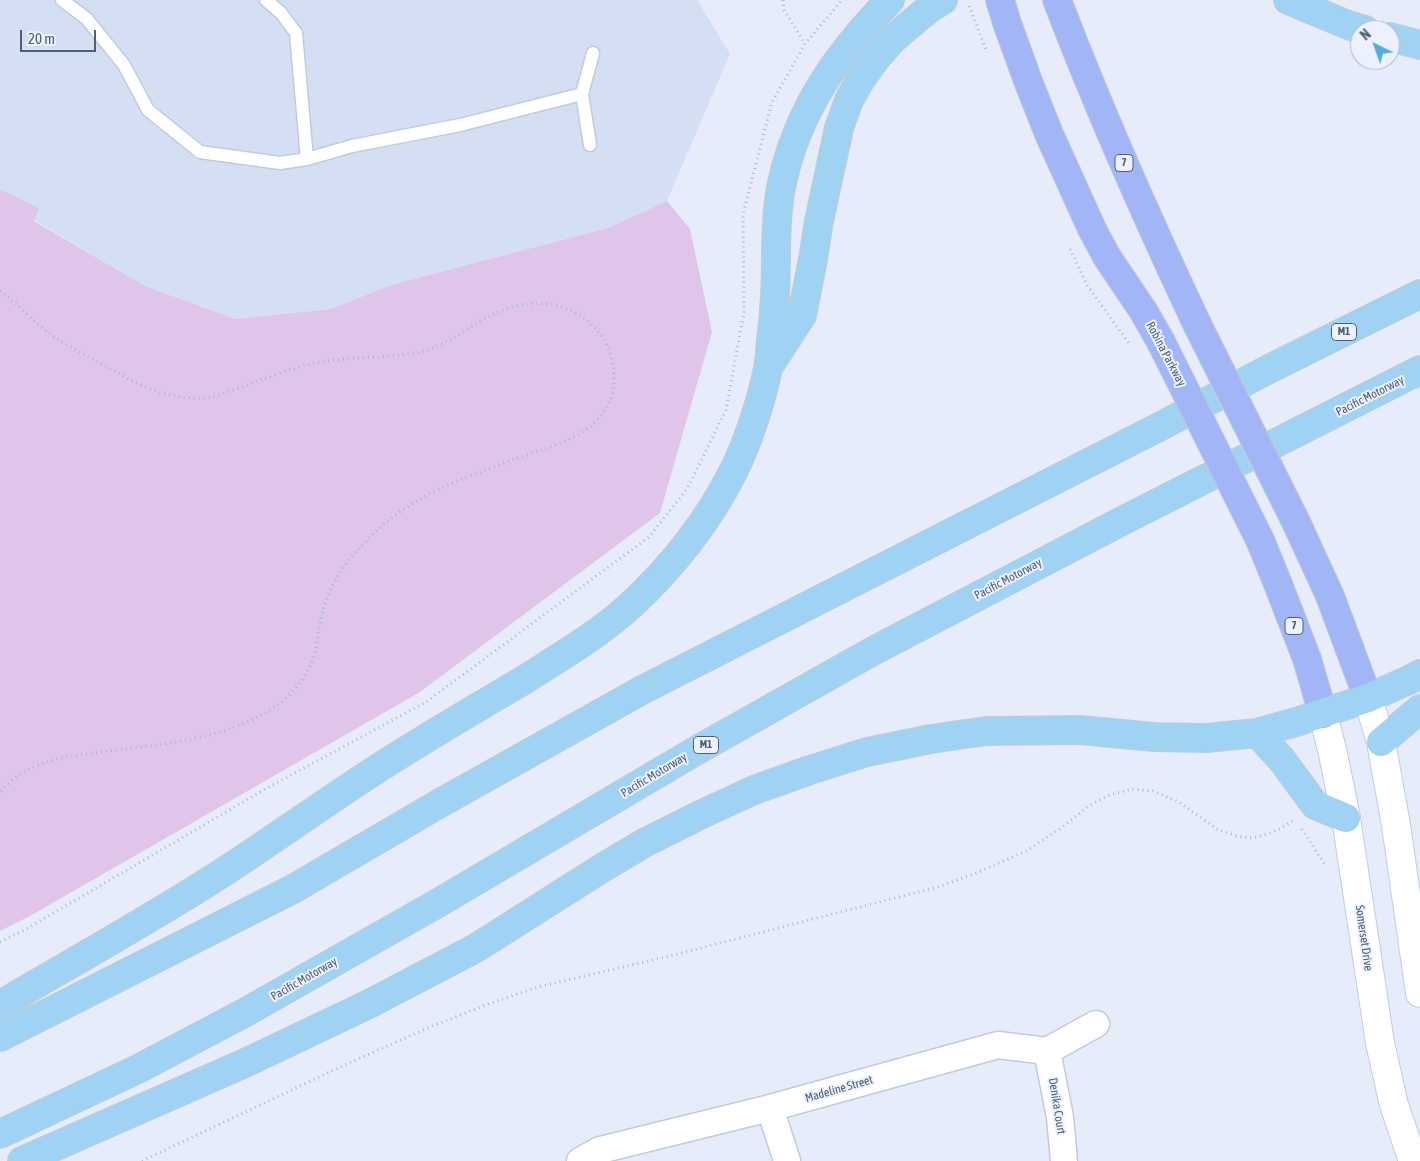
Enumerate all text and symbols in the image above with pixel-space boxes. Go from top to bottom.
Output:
scale bar [22,20,99,52]
north arrow [1350,20,1400,70]
text: N [1357,26,1374,43]
text: 20 m [28,30,55,47]
road number: 7 [1115,154,1133,172]
street label: Robina Parkway [1143,319,1189,389]
road number: M1 [1332,324,1356,341]
street label: Pacific Motorway [1334,373,1406,419]
street label: Pacific Motorway [972,555,1044,603]
road number: 7 [1285,618,1303,634]
road number: M1 [694,736,718,754]
street label: Pacific Motorway [618,750,690,800]
street label: Somerset Drive [1352,904,1376,972]
street label: Pacific Motorway [268,954,340,1004]
street label: Madeline Street [803,1072,875,1106]
street label: Denika Court [1045,1077,1069,1135]

